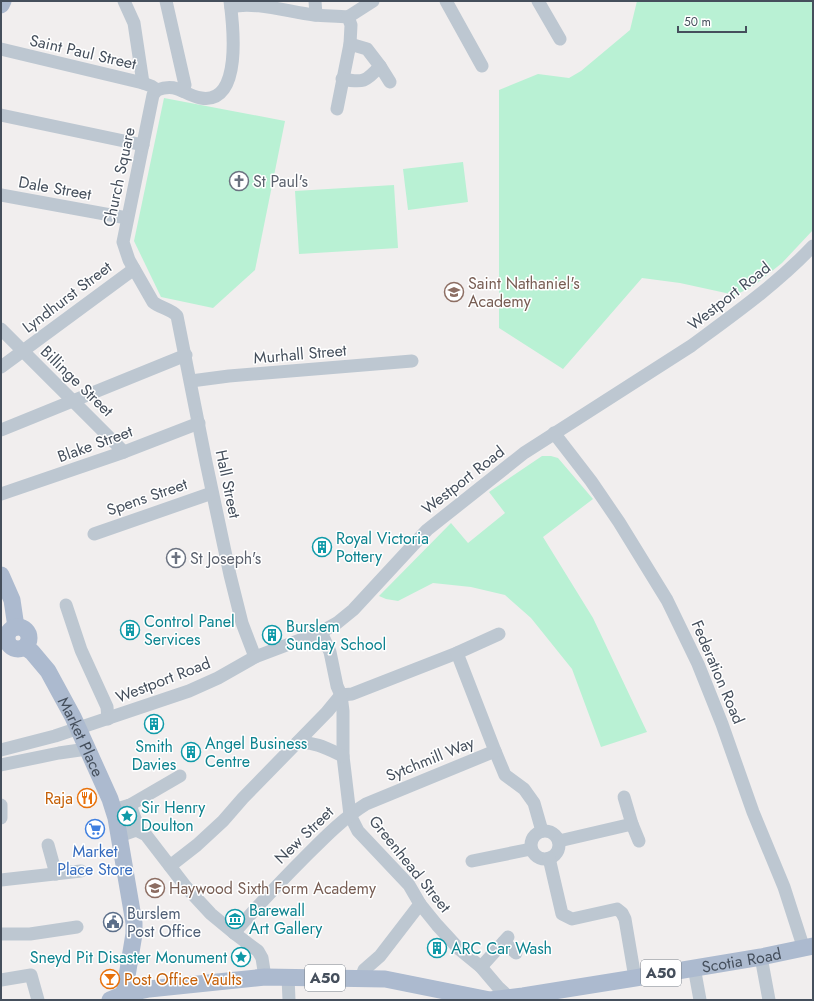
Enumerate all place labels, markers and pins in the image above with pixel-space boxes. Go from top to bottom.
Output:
church icon: St Paul's [228,170,250,192]
place label: St Paul's [253,170,308,193]
place label: Saint Nathaniel's Academy [468,272,580,313]
school or university icon: Saint Nathaniel's Academy [443,281,465,303]
place label: Royal Victoria Pottery [336,527,429,568]
building icon: Royal Victoria Pottery [311,536,333,558]
church icon: St Joseph's [165,547,187,569]
place label: St Joseph's [190,547,261,570]
place label: Control Panel Services [144,610,235,651]
place label: Burslem Sunday School [286,615,386,656]
building icon: Control Panel Services [119,619,141,641]
building icon: Burslem Sunday School [261,624,283,646]
building icon: Smith Davies [143,713,165,735]
place label: Angel Business Centre [205,732,307,773]
place label: Smith Davies [132,735,176,776]
building icon: Angel Business Centre [180,741,202,763]
place label: Raja [45,787,73,810]
restaurant icon: Raja [76,787,98,809]
place label: Sir Henry Doulton [141,796,206,837]
place icon: Sir Henry Doulton [116,805,138,827]
supermarket icon: Market Place Store [84,818,106,840]
place label: Market Place Store [57,840,133,881]
school or university icon: Haywood Sixth Form Academy [144,877,166,899]
place label: Haywood Sixth Form Academy [169,877,377,900]
place label: Barewall Art Gallery [249,899,323,940]
place label: Burslem Post Office [127,902,201,943]
museum icon: Barewall Art Gallery [224,908,246,930]
public building icon: Burslem Post Office [102,911,124,933]
building icon: ARC Car Wash [426,937,448,959]
place label: ARC Car Wash [451,937,552,960]
place label: Sneyd Pit Disaster Monument [30,946,227,969]
place icon: Sneyd Pit Disaster Monument [230,946,252,968]
bar icon: Post Office Vaults [99,968,121,990]
place label: Post Office Vaults [124,968,242,991]

